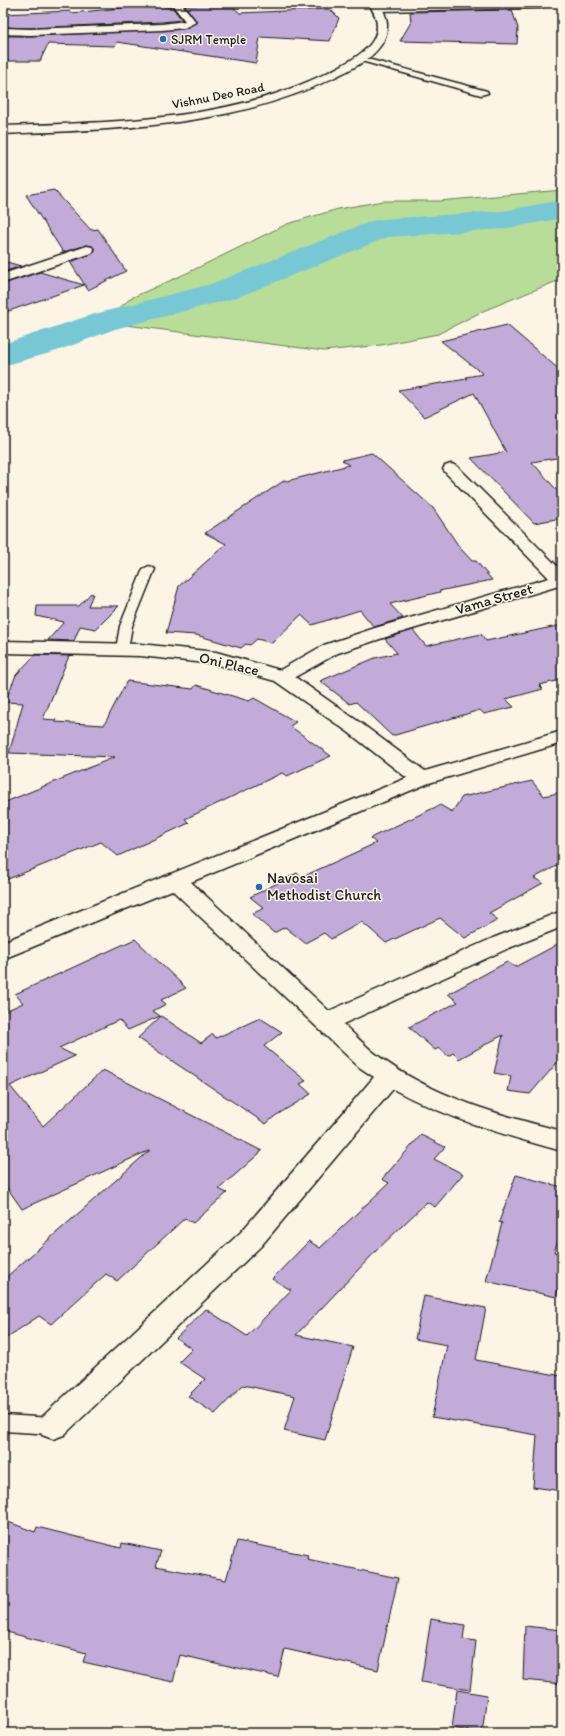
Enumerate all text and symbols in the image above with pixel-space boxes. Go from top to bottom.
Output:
place label: SJRM Temple [171,32,246,47]
marker: SJRM Temple [158,34,168,44]
street label: Vishnu Deo Road [171,79,266,112]
street label: Vama Street [453,579,535,619]
street label: Oni Place [197,648,261,680]
place label: Navosai Methodist Church [267,869,381,904]
marker: Navosai Methodist Church [254,882,264,892]

